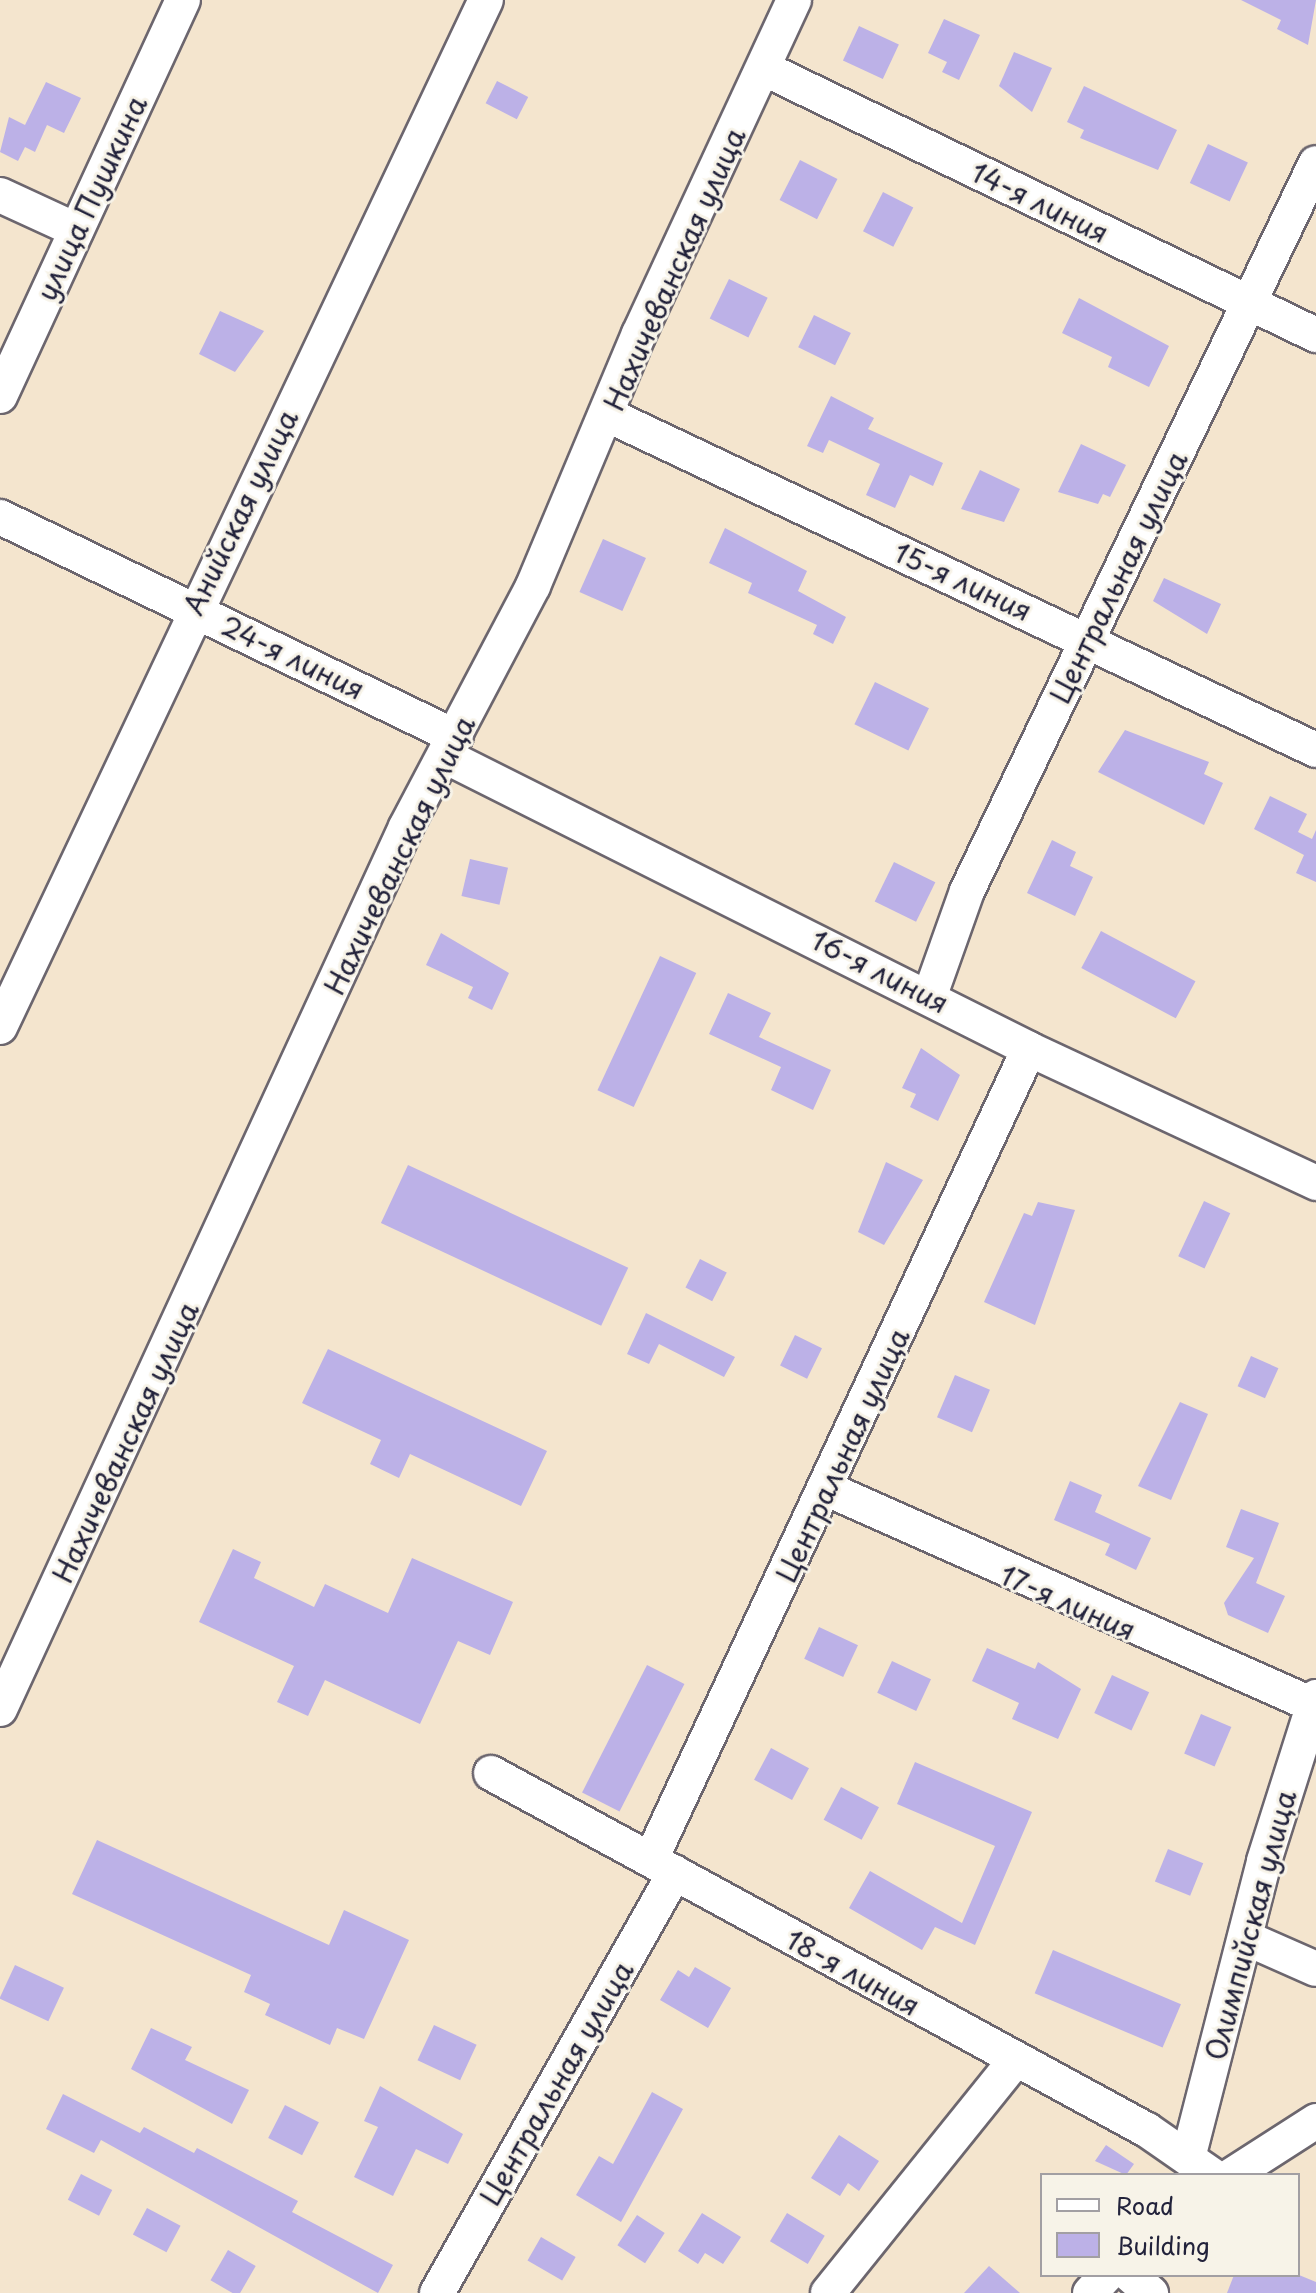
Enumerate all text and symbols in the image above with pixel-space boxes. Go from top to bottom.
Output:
street label: улица Пушкина [28,89,154,307]
street label: Нахичеванская улица [596,122,752,416]
street label: 14-я линия [966,154,1114,250]
street label: Анийская улица [175,403,305,621]
street label: Центральная улица [1042,445,1194,709]
street label: 15-я линия [889,534,1037,628]
street label: 24-я линия [216,608,370,706]
street label: Нахичеванская улица [317,709,481,1001]
street label: 16-я линия [805,922,955,1020]
street label: Нахичеванская улица [45,1296,205,1588]
street label: Центральная улица [768,1323,916,1587]
street label: 17-я линия [995,1557,1141,1647]
street label: Олимпийская улица [1198,1786,1302,2064]
street label: 18-я линия [780,1921,926,2023]
street label: Центральная улица [472,1955,640,2211]
legend [1040,2173,1300,2277]
text: Road [1116,2187,1174,2223]
text: Building [1116,2227,1210,2263]

